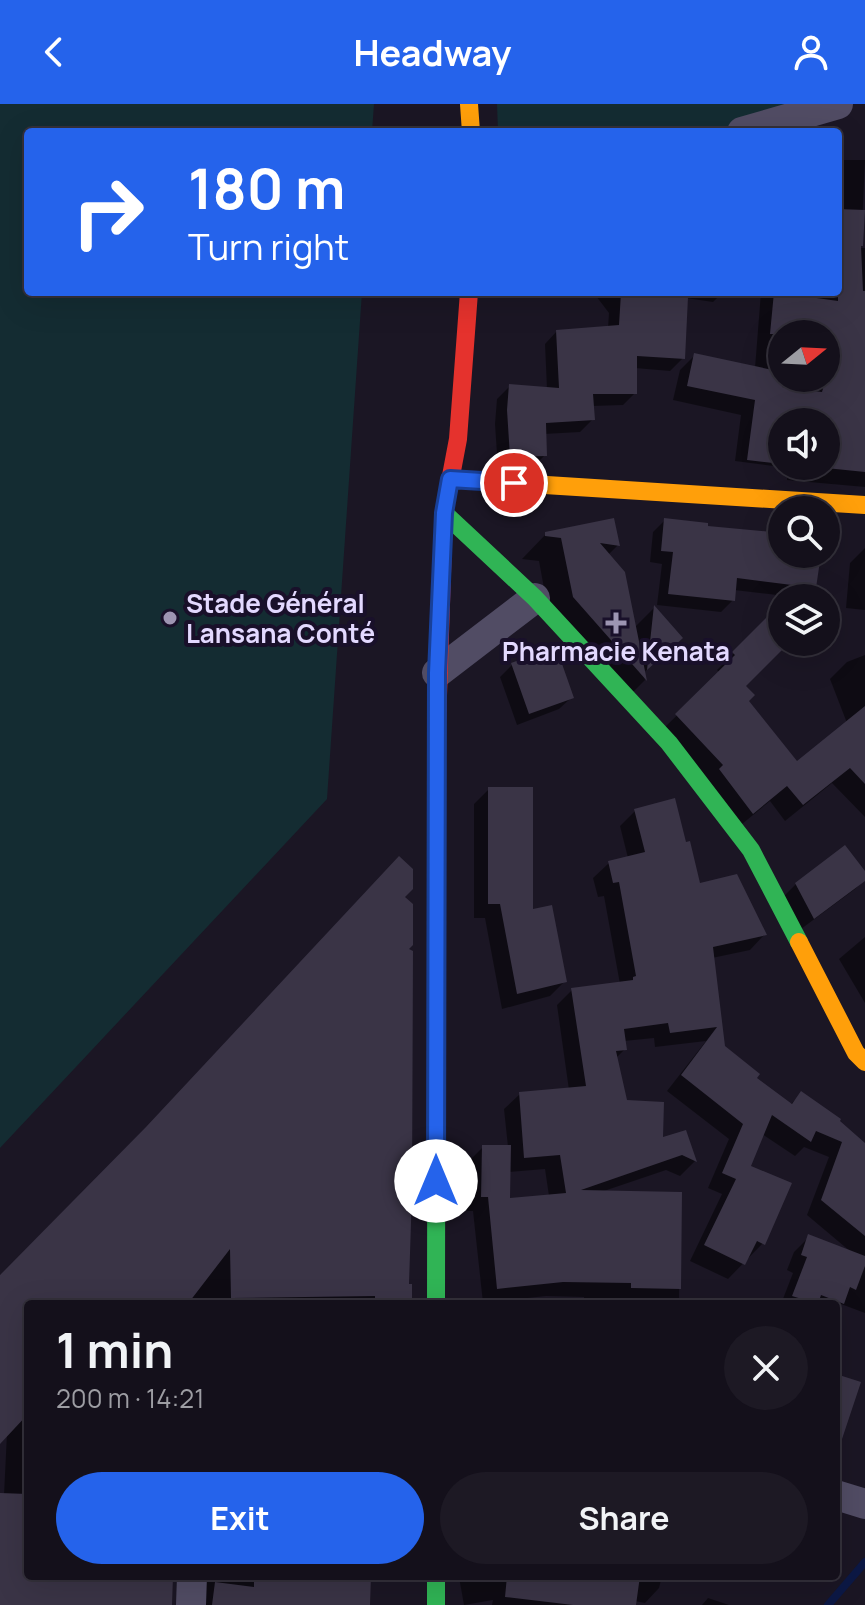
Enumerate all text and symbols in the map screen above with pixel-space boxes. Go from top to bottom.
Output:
text: Headway [354,28,511,77]
icon: back [32,30,76,74]
icon: person [789,30,833,74]
text: 180 m [188,149,345,226]
icon: right [56,160,160,264]
text: Turn right [188,222,349,271]
north arrow [768,320,840,392]
map controls [768,320,840,656]
button: sound [768,408,840,480]
pin [480,449,548,517]
icon: arrive [492,461,536,505]
button: search [768,496,840,568]
button: layers [768,584,840,656]
place label: Stade Général Lansana Conté [186,585,375,651]
marker: Stade Général Lansana Conté [161,609,179,627]
marker: Pharmacie Kenata [607,614,625,632]
place label: Pharmacie Kenata [502,633,730,669]
position arrow [394,1139,478,1223]
text: 1 min [56,1317,173,1382]
button: close [724,1326,808,1410]
text: 200 m · 14:21 [56,1380,204,1416]
button: Exit [56,1472,424,1564]
button: Share [440,1472,808,1564]

